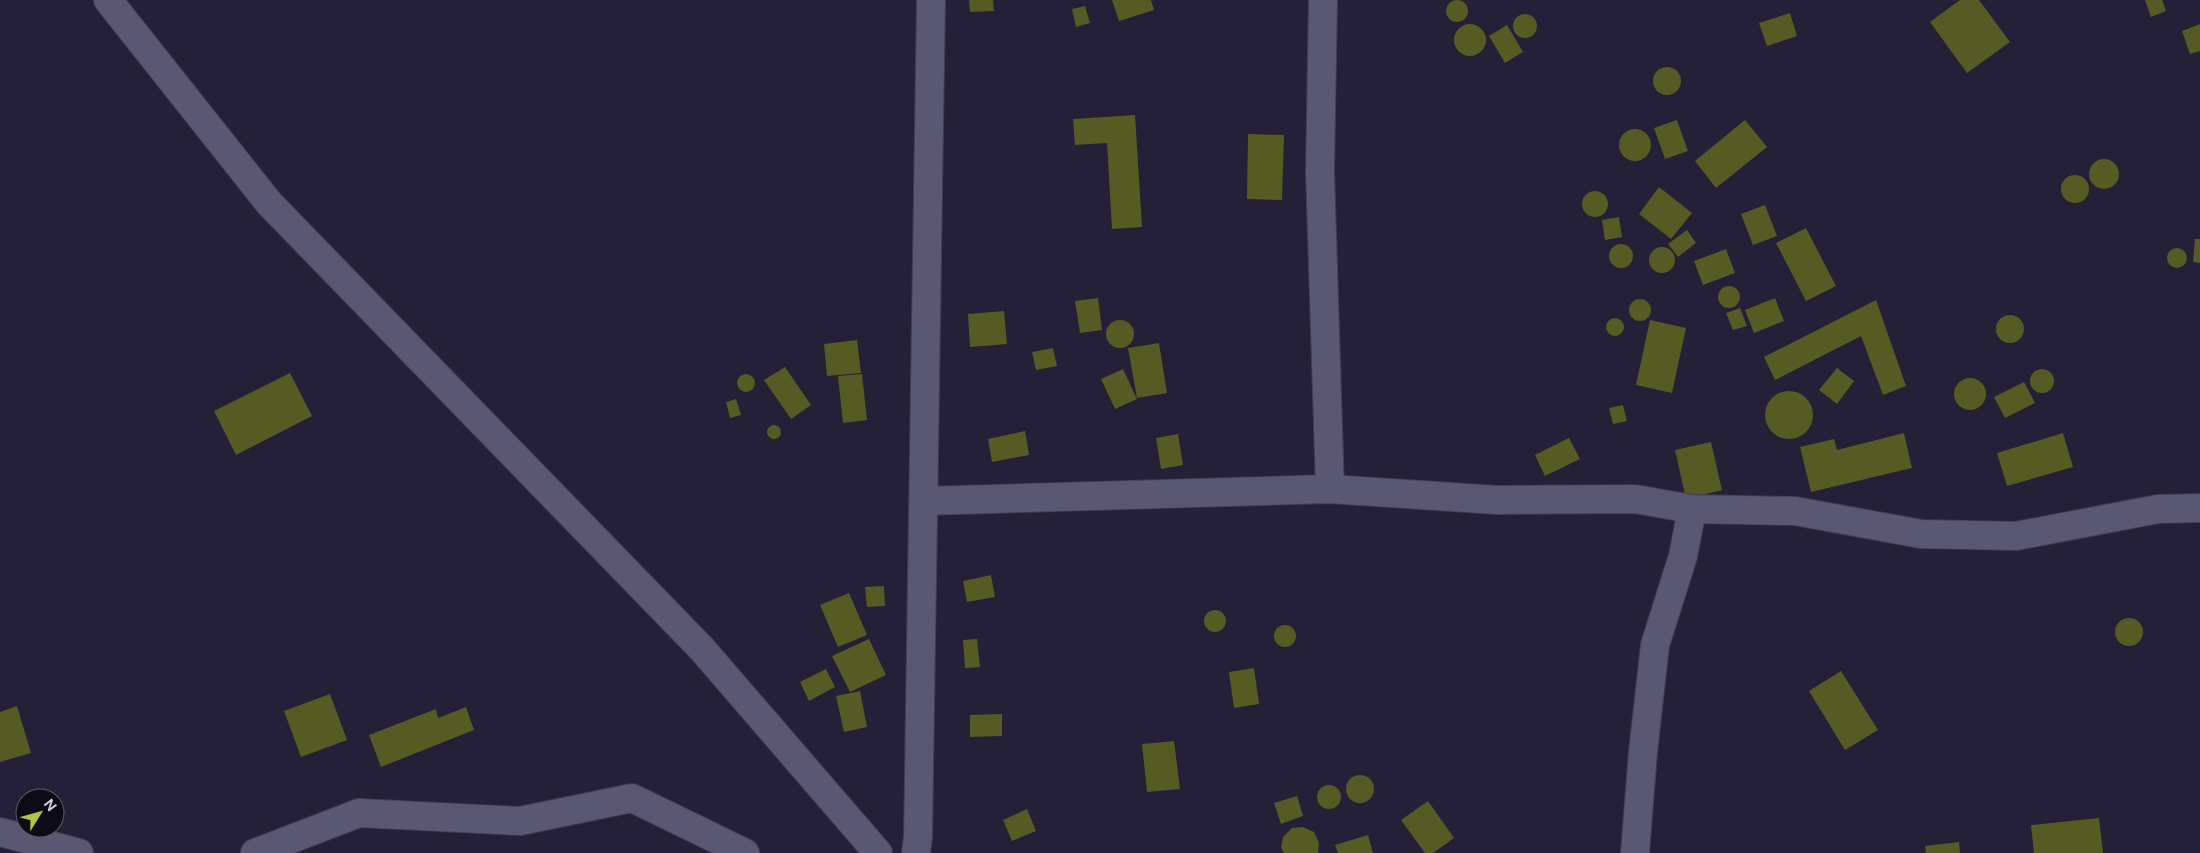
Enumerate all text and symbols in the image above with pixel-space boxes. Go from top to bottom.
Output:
north arrow [15,788,65,838]
text: N [41,796,60,814]

